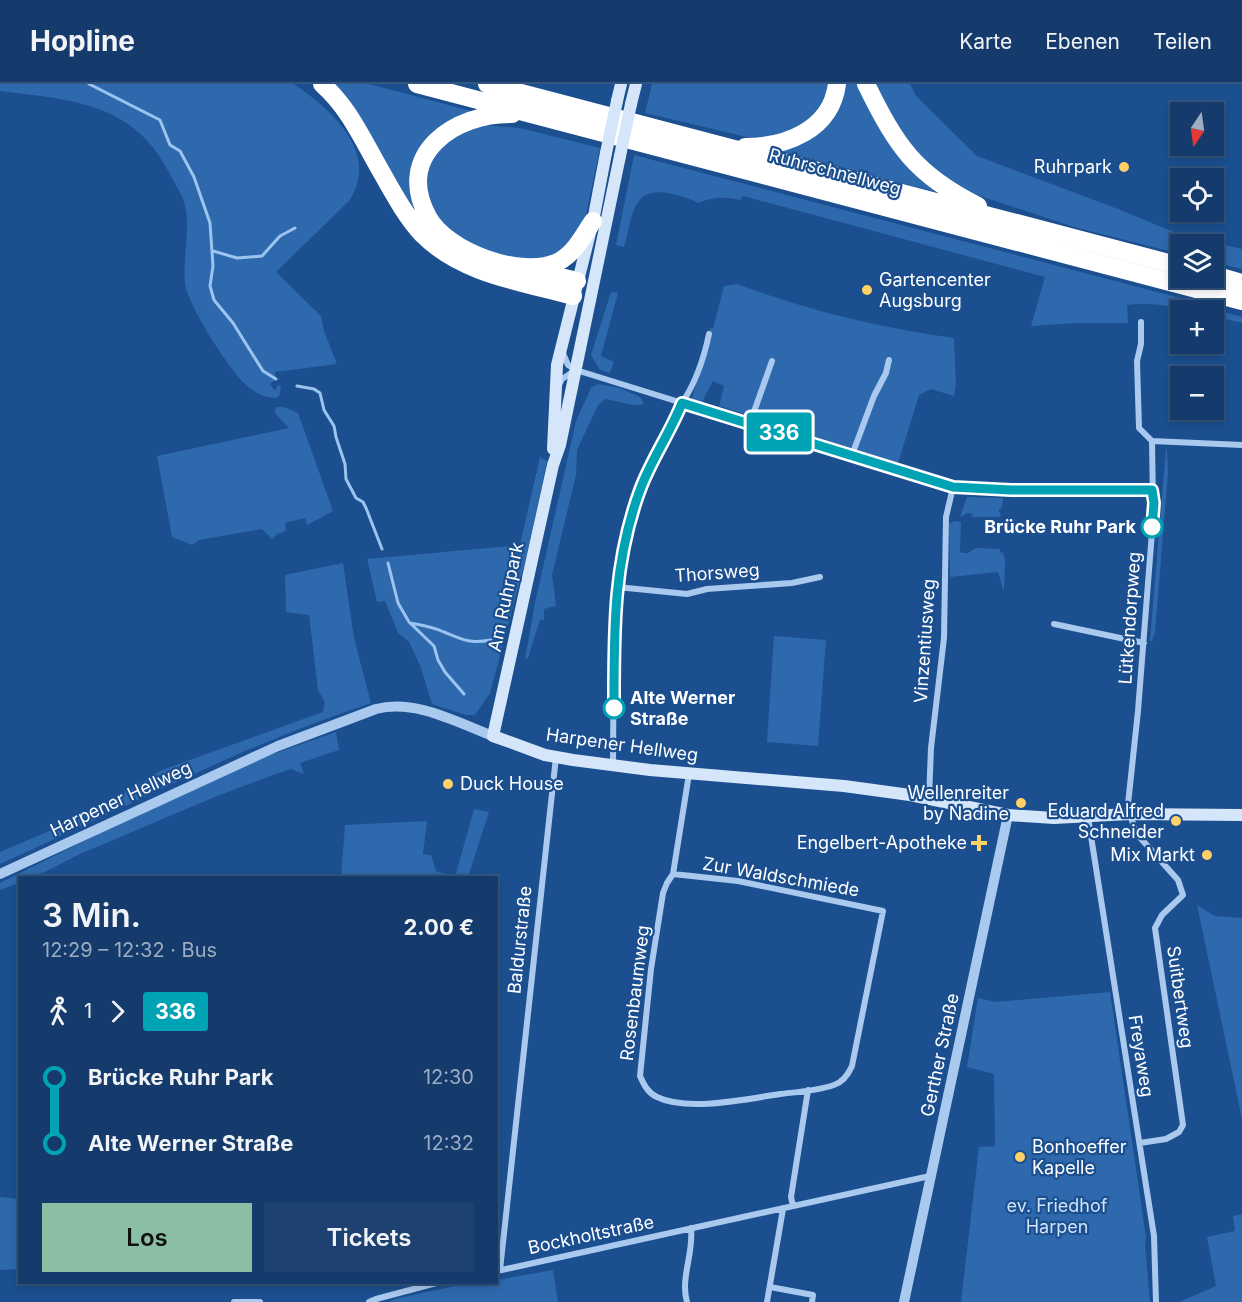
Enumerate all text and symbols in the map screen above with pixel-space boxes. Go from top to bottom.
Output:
text: Hopline [30,24,135,58]
text: Karte [959,29,1012,54]
text: Ebenen [1045,29,1120,54]
text: Teilen [1153,29,1212,54]
north arrow [1170,102,1224,156]
map controls [1170,102,1224,420]
street label: Ruhrschnellweg [767,144,903,199]
place label: Ruhrpark [1034,156,1112,177]
marker: Ruhrpark [1117,160,1131,174]
button: locate [1170,168,1224,222]
button: layers [1170,234,1224,288]
place label: Gartencenter Augsburg [879,269,991,311]
marker: Gartencenter Augsburg [860,283,874,297]
button: + [1170,300,1224,354]
button: − [1170,366,1224,420]
line badge: 336 [744,412,814,452]
text: 336 [759,420,799,445]
place label: Brücke Ruhr Park [984,516,1137,537]
marker: Brücke Ruhr Park [1141,516,1163,538]
street label: Am Ruhrpark [484,540,527,654]
street label: Lütkendorpweg [1114,551,1145,685]
street label: Thorsweg [674,559,760,586]
street label: Vinzentiusweg [910,578,939,704]
place label: Alte Werner Straße [630,687,735,729]
marker: Alte Werner Straße [603,697,625,719]
street label: Harpener Hellweg [545,723,700,766]
street label: Harpener Hellweg [47,757,195,841]
place label: Duck House [460,773,564,794]
marker: Duck House [441,777,455,791]
place label: Wellenreiter by Nadine [908,782,1009,824]
marker: Wellenreiter by Nadine [1014,796,1028,810]
place label: Eduard Alfred Schneider [1047,800,1164,842]
marker: Eduard Alfred Schneider [1169,814,1183,828]
place label: Engelbert-Apotheke [797,832,967,853]
marker: Engelbert-Apotheke [972,836,986,850]
place label: Mix Markt [1110,844,1195,865]
marker: Mix Markt [1200,848,1214,862]
street label: Zur Waldschmiede [701,852,861,901]
street label: Baldurstraße [503,885,536,995]
text: 3 Min. [42,895,141,935]
text: 2.00 € [403,914,474,940]
street label: Rosenbaumweg [616,924,653,1062]
text: 12:29 – 12:32 · Bus [42,938,217,962]
street label: Suitbertweg [1163,944,1198,1049]
street label: Gerther Straße [916,991,963,1119]
icon: walk [42,995,75,1028]
icon: forward [101,995,134,1028]
text: 1 [84,999,92,1023]
text: 336 [155,999,196,1024]
street label: Freyaweg [1125,1013,1158,1098]
text: Brücke Ruhr Park [88,1064,274,1090]
text: 12:30 [423,1065,474,1089]
text: Alte Werner Straße [88,1130,293,1156]
text: 12:32 [423,1131,474,1155]
place label: Bonhoeffer Kapelle [1032,1136,1127,1178]
marker: Bonhoeffer Kapelle [1013,1150,1027,1164]
park label: ev. Friedhof Harpen [1007,1195,1108,1237]
button: Los [42,1203,252,1272]
button: Tickets [264,1203,474,1272]
street label: Bockholtstraße [526,1211,656,1258]

